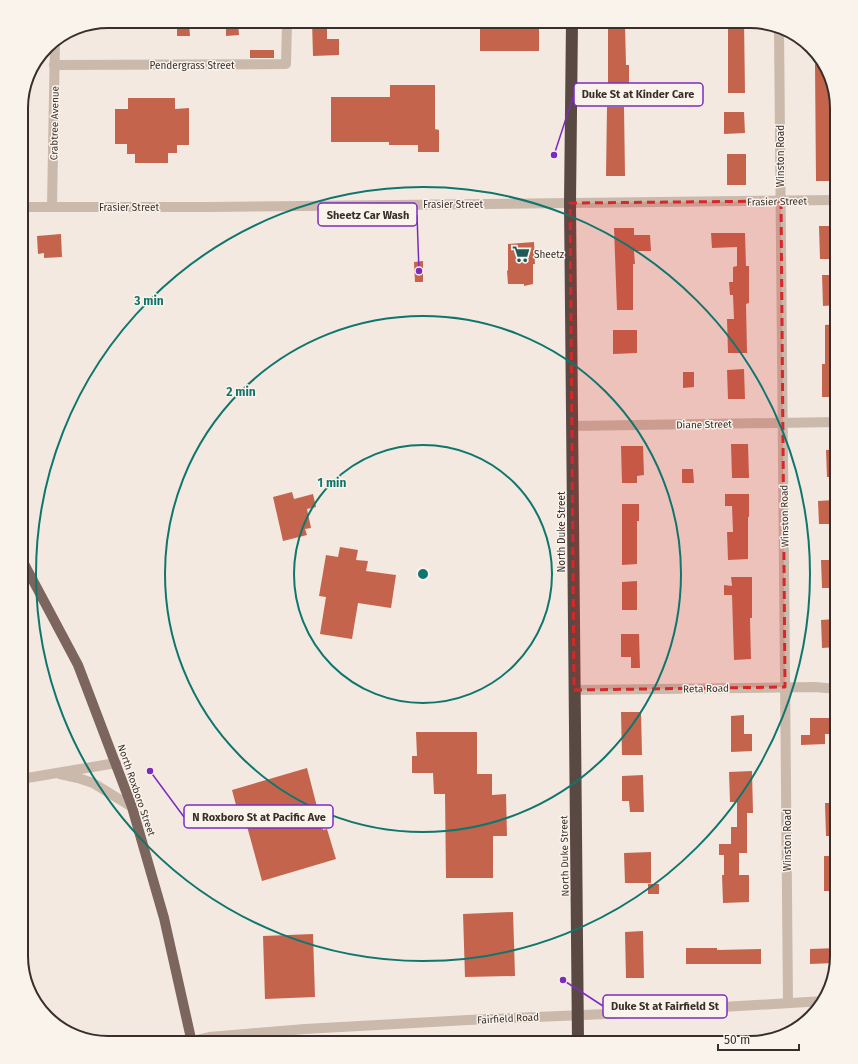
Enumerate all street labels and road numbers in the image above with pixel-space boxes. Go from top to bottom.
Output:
street label: Pendergrass Street [149,60,235,72]
street label: Crabtree Avenue [48,86,62,160]
street label: Winston Road [775,125,787,187]
street label: Frasier Street [747,195,807,209]
street label: Frasier Street [423,199,483,211]
street label: Frasier Street [99,202,159,214]
street label: Diane Street [676,419,732,431]
street label: Winston Road [778,485,792,547]
street label: North Duke Street [556,491,568,573]
street label: Reta Road [683,683,729,695]
street label: North Roxboro Street [115,743,157,838]
street label: Winston Road [782,809,794,871]
street label: North Duke Street [558,815,572,897]
street label: Fairfield Road [477,1011,539,1027]

